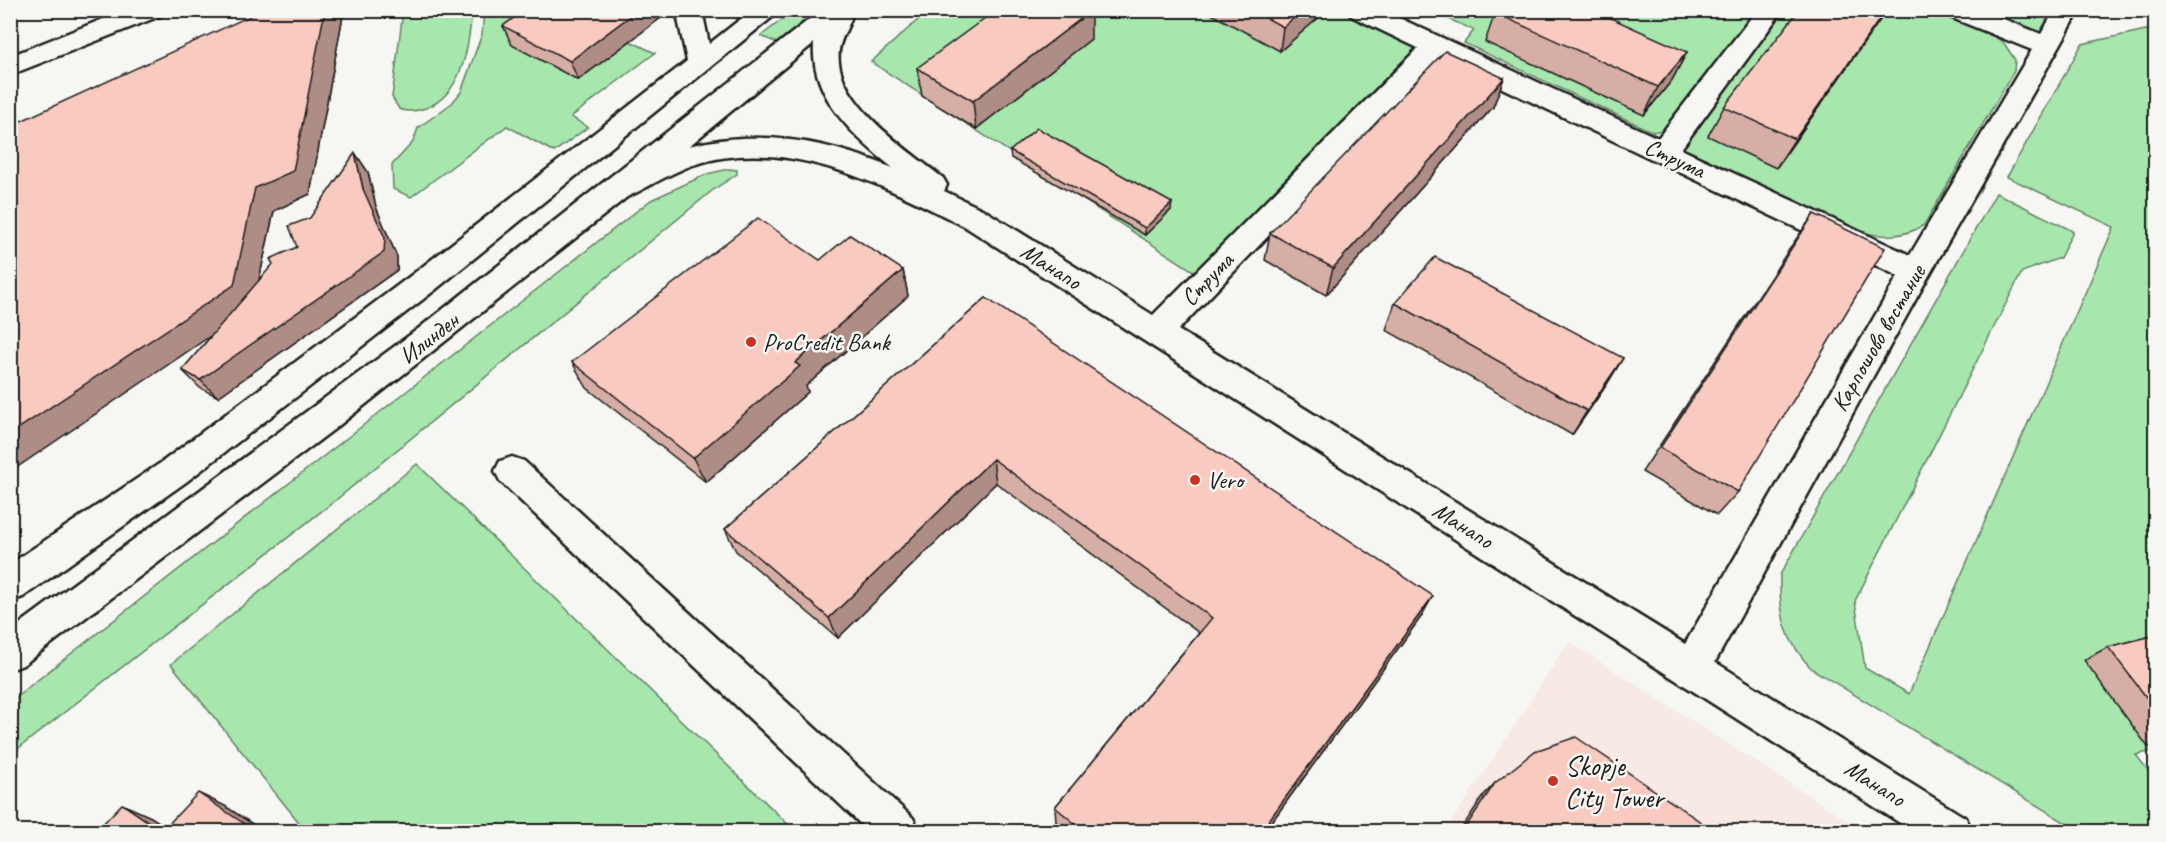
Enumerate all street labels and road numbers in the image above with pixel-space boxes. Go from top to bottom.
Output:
street label: Струма [1640,131,1711,186]
street label: Манапо [1015,236,1088,297]
street label: Струма [1174,245,1241,312]
street label: Карпошово востание [1824,258,1933,417]
street label: Илинден [393,304,467,371]
street label: Манапо [1427,495,1500,556]
street label: Манапо [1839,753,1912,814]

